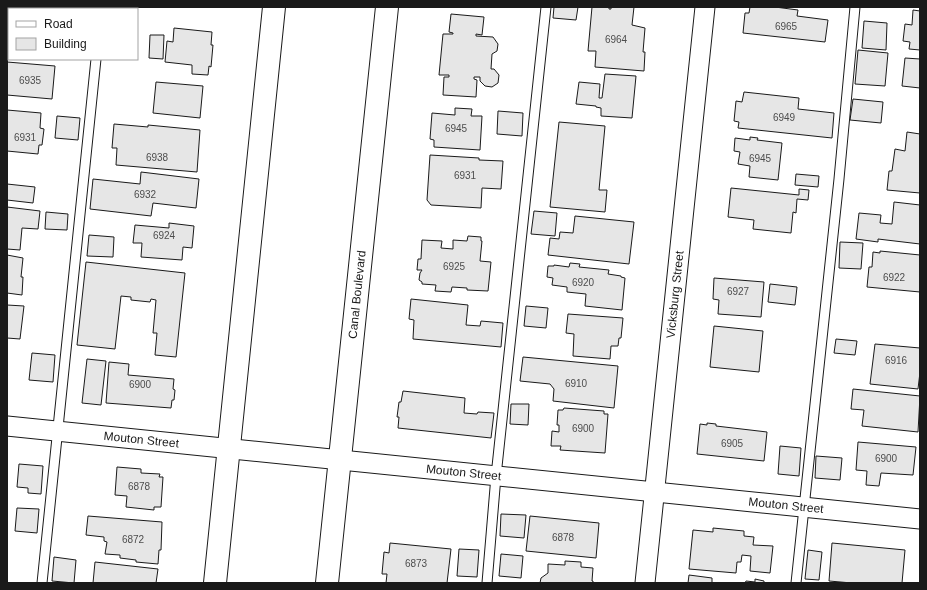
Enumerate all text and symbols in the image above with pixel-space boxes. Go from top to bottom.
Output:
legend [8,8,138,60]
text: Road [44,17,73,31]
house number: 6965 [775,21,798,32]
house number: 6964 [605,34,628,45]
text: Building [44,37,87,51]
house number: 6935 [19,75,42,86]
house number: 6949 [773,112,796,123]
house number: 6945 [445,123,468,134]
house number: 6931 [14,132,37,143]
house number: 6938 [146,152,169,163]
house number: 6945 [749,153,772,164]
house number: 6931 [454,170,477,181]
house number: 6932 [134,189,157,200]
house number: 6924 [153,230,176,241]
street label: Vicksburg Street [664,249,687,339]
street label: Canal Boulevard [345,250,369,339]
house number: 6925 [443,261,466,272]
house number: 6922 [883,272,906,283]
house number: 6920 [572,277,595,288]
house number: 6927 [727,286,750,297]
house number: 6916 [885,355,908,366]
house number: 6910 [565,378,588,389]
house number: 6900 [129,379,152,390]
house number: 6900 [572,423,595,434]
street label: Mouton Street [103,429,180,451]
house number: 6905 [721,438,744,449]
house number: 6900 [875,453,898,464]
street label: Mouton Street [425,462,503,483]
house number: 6878 [128,481,151,492]
street label: Mouton Street [748,495,825,516]
house number: 6878 [552,532,575,543]
house number: 6872 [122,534,145,545]
house number: 6873 [405,558,428,569]

